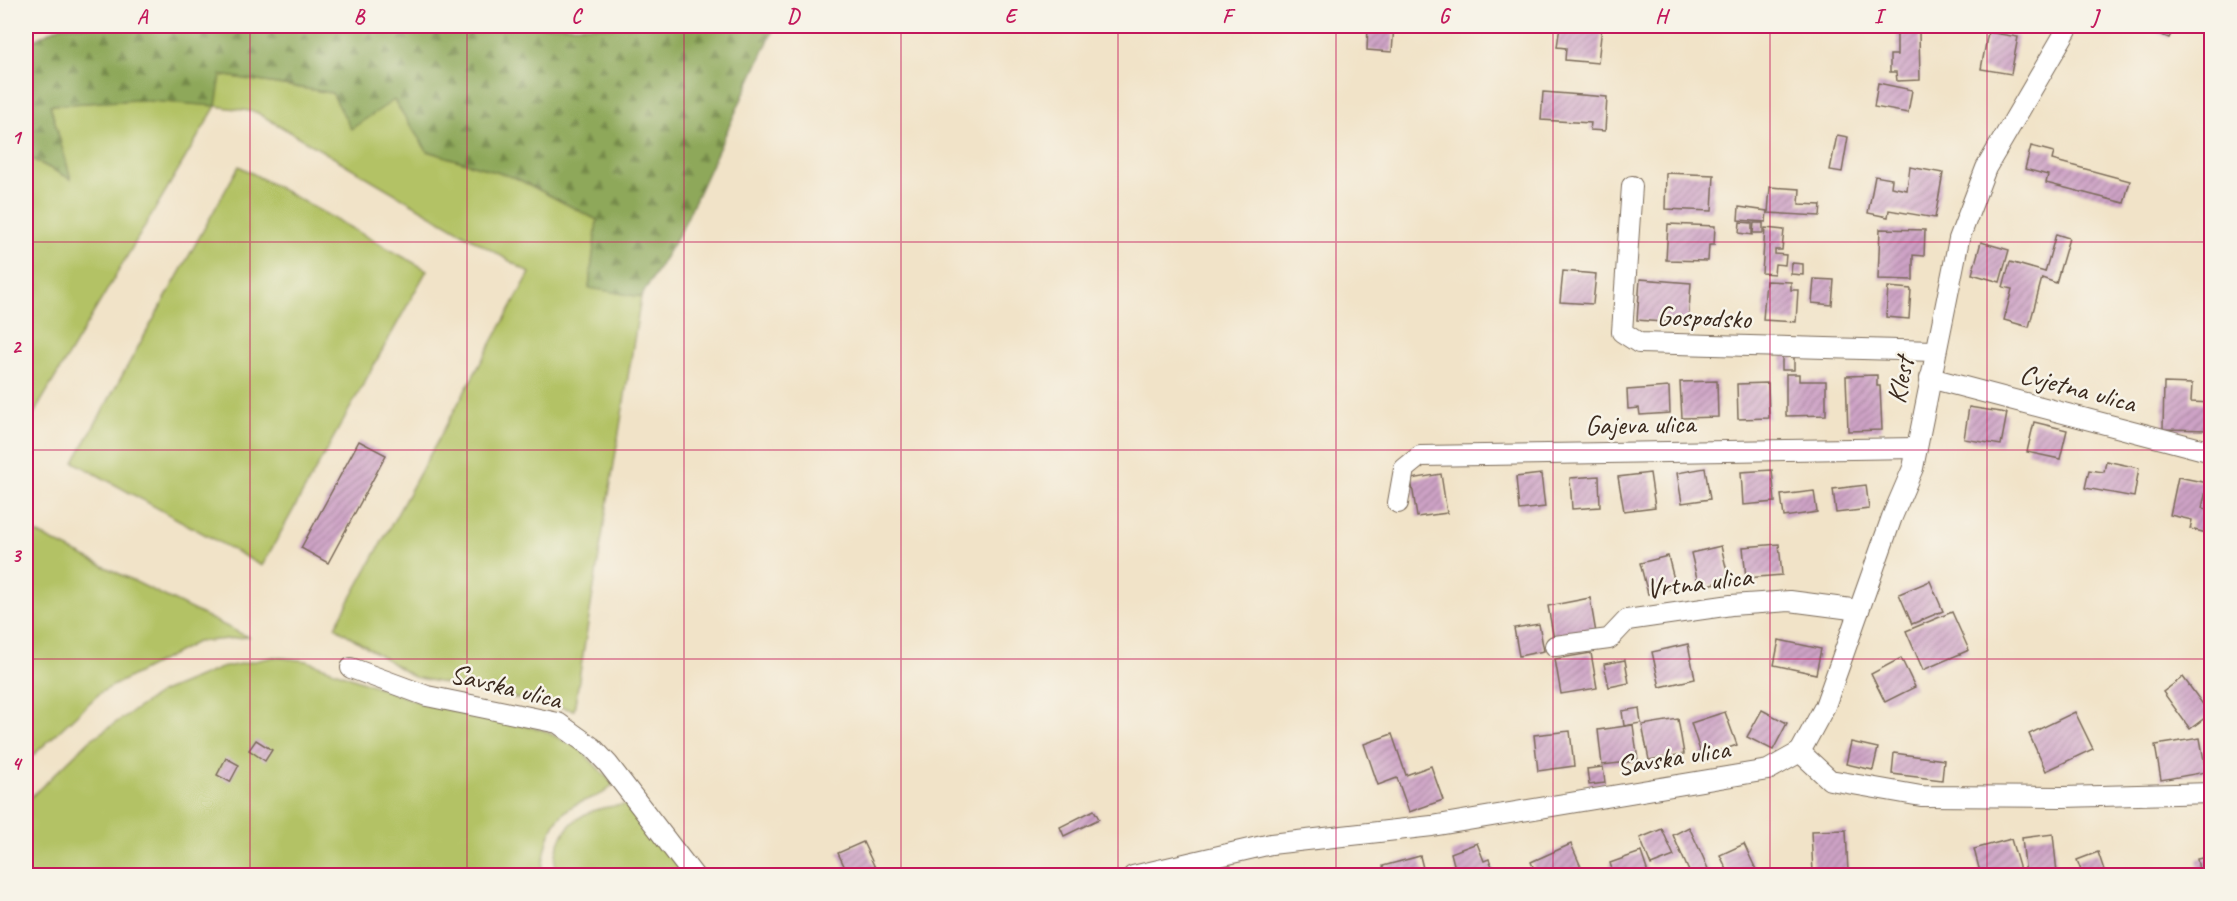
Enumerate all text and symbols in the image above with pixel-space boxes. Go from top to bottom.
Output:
text: A [137,4,149,29]
text: B [354,4,366,29]
text: C [571,4,583,29]
text: D [787,4,801,29]
text: E [1005,4,1019,29]
text: F [1222,4,1236,29]
text: G [1439,4,1452,29]
text: H [1655,4,1670,29]
text: I [1874,4,1887,29]
text: J [2090,4,2102,29]
text: 1 [12,125,23,150]
street label: Gospodsko [1656,298,1754,336]
text: 2 [12,334,23,359]
street label: Klest [1878,350,1922,406]
street label: Cvjetna ulica [2016,356,2142,421]
street label: Gajeva ulica [1585,405,1698,442]
text: 3 [12,543,23,568]
street label: Vrtna ulica [1644,558,1756,606]
street label: Savska ulica [447,655,567,717]
street label: Savska ulica [1614,731,1733,783]
text: 4 [12,751,24,776]

